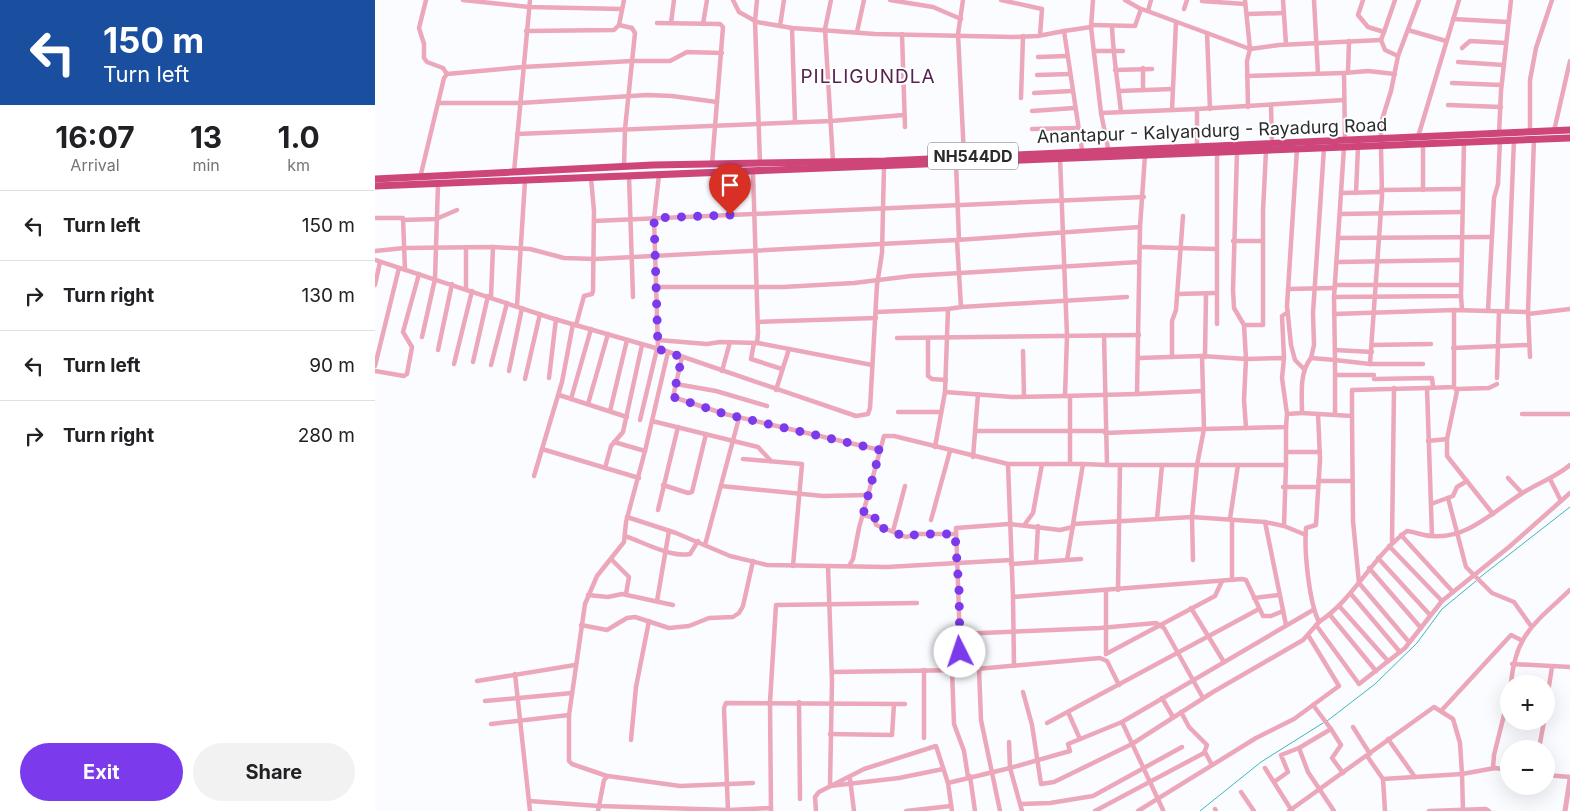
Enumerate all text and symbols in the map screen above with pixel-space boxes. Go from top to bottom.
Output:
text: 150 m [103,19,204,61]
icon: left [20,20,85,85]
text: Turn left [103,61,189,87]
district label: PILLIGUNDLA [800,65,936,88]
street label: Anantapur - Kalyandurg - Rayadurg Road [1036,114,1388,147]
text: 16:07 [55,119,135,155]
text: 13 [190,119,222,155]
text: 1.0 [277,119,320,155]
road number: NH544DD [928,142,1018,170]
text: Arrival [70,155,120,175]
text: min [192,155,220,175]
text: km [287,155,310,175]
pin [709,164,751,215]
icon: arrive [716,171,744,199]
icon: left [20,212,48,240]
text: Turn left [63,214,141,237]
text: 150 m [302,214,355,237]
icon: right [20,282,48,310]
text: Turn right [63,284,154,307]
text: 130 m [302,284,355,307]
icon: left [20,352,48,380]
text: Turn left [63,354,141,377]
text: 90 m [309,354,355,377]
icon: right [20,422,48,450]
text: Turn right [63,424,154,447]
text: 280 m [298,424,355,447]
position arrow [933,625,985,677]
map controls [1500,675,1555,795]
button: + [1500,675,1555,730]
button: − [1500,740,1555,795]
button: Exit [20,743,183,801]
button: Share [193,743,355,801]

